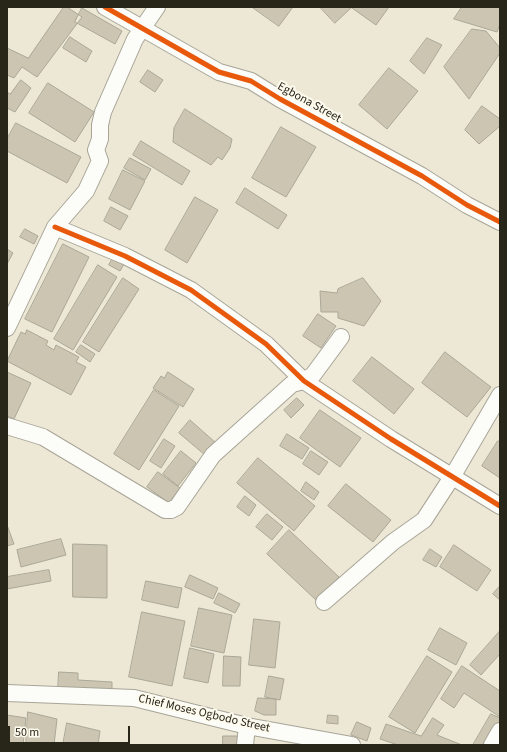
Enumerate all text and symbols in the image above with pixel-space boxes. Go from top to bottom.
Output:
street label: Egbona Street [275,80,343,126]
street label: Chief Moses Ogbodo Street [137,692,271,736]
scale bar [10,718,132,744]
text: 50 m [15,724,39,741]

